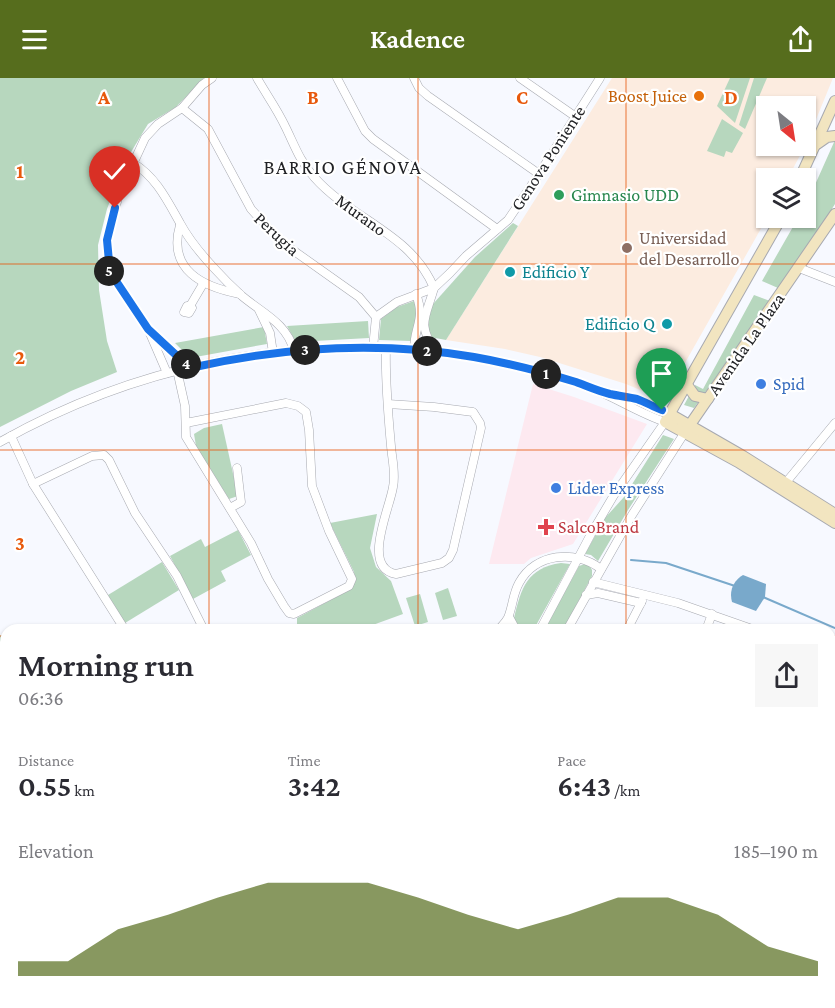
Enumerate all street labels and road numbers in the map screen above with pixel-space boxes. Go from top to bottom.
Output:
street label: Genova Poniente [507,102,589,214]
street label: Murano [332,190,390,240]
street label: Perugia [250,208,304,260]
street label: Avenida La Plaza [703,289,789,399]

